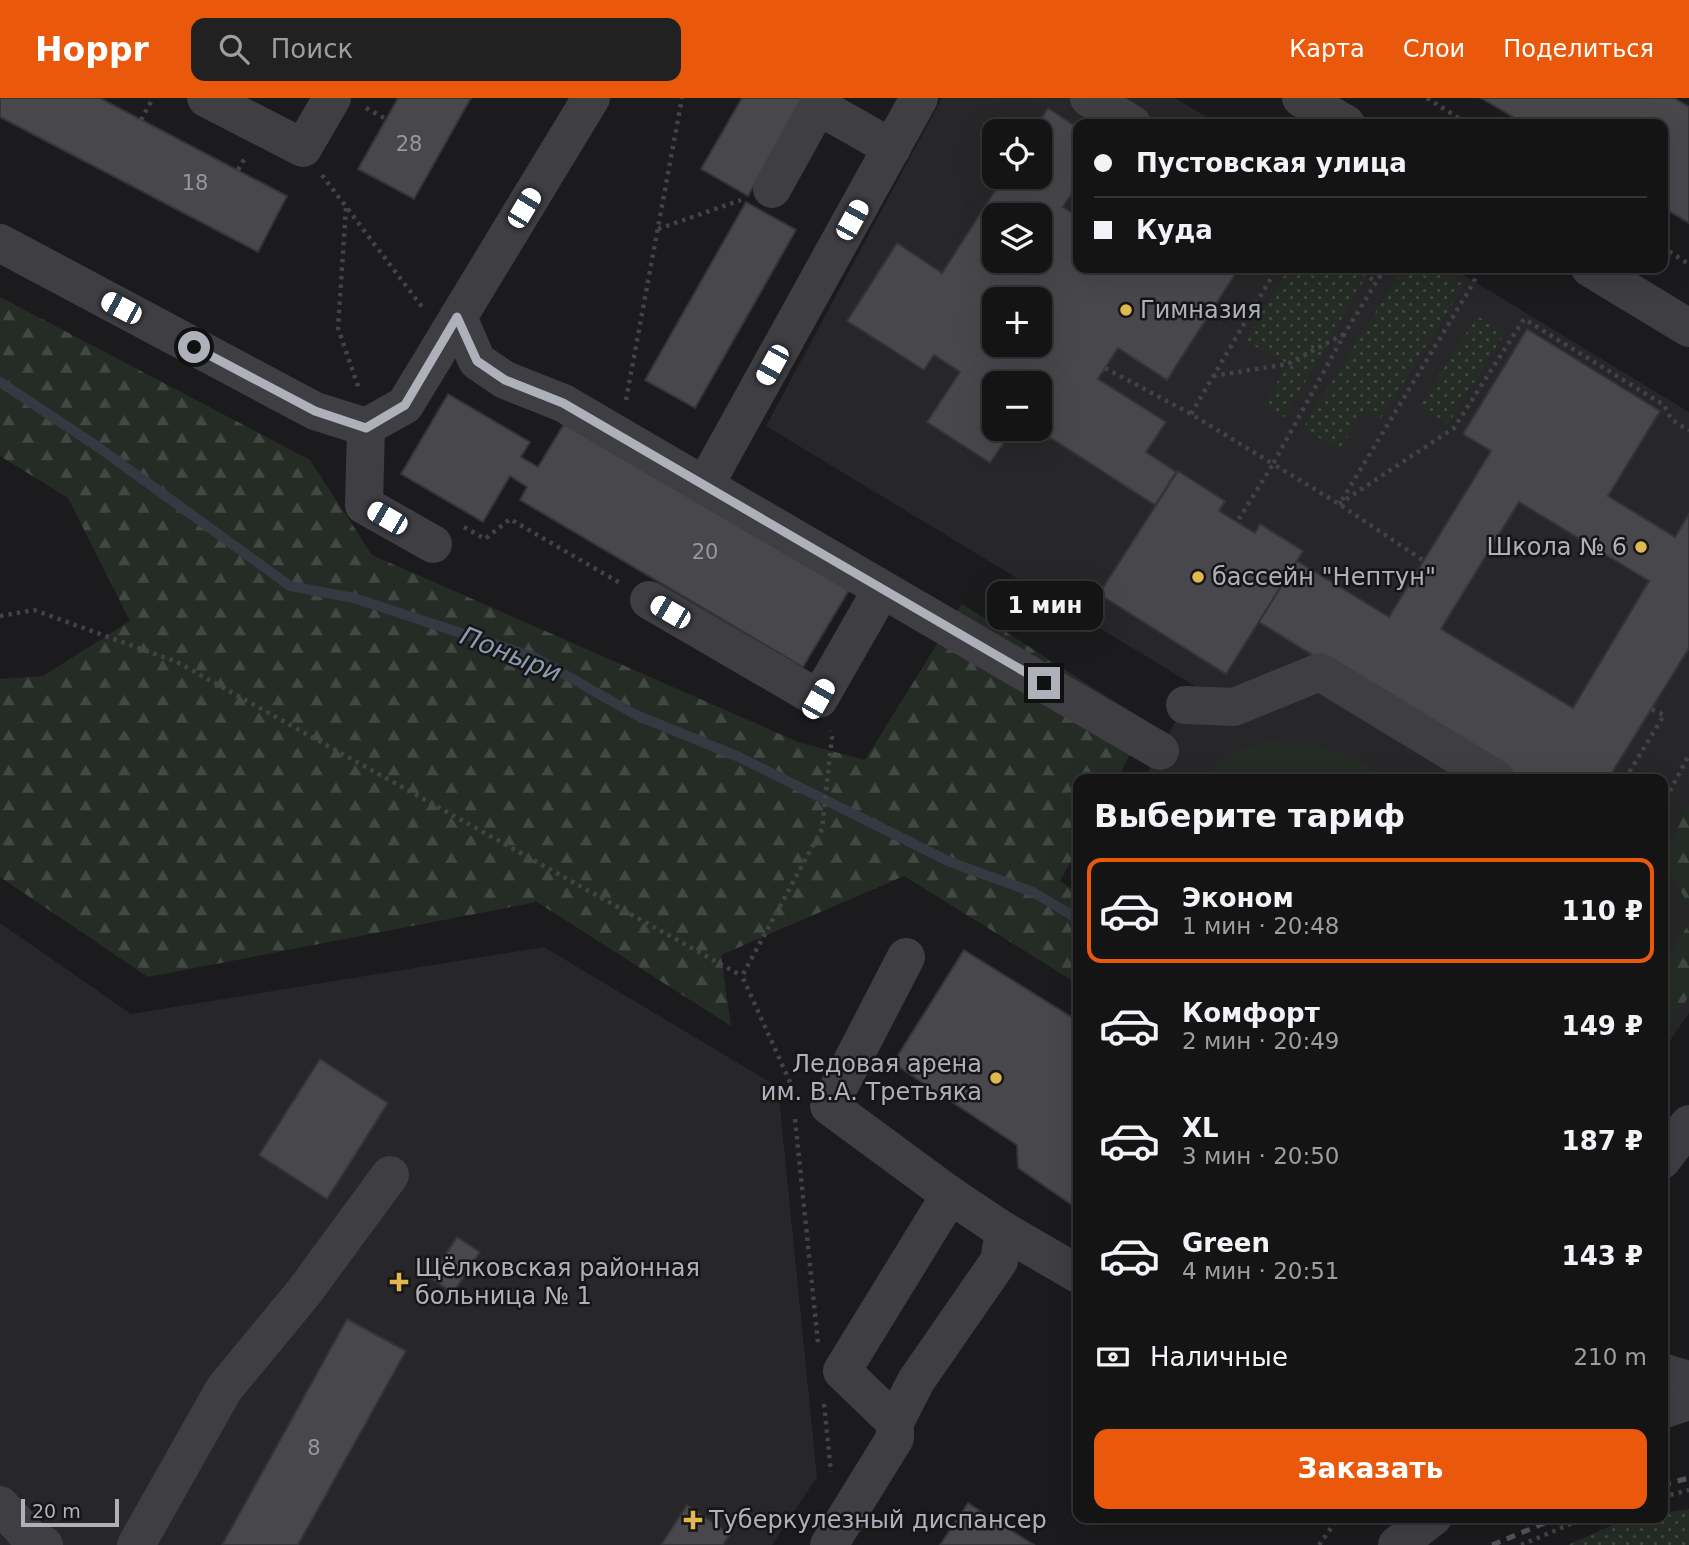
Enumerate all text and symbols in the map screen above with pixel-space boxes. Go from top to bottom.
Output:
search box [191,18,681,81]
text: Hoppr [35,30,149,69]
icon: search [215,30,253,68]
text: Поиск [271,34,353,64]
text: Карта [1289,35,1365,63]
text: Слои [1403,35,1465,63]
text: Поделиться [1503,35,1654,63]
map controls [982,119,1052,441]
button: locate [982,119,1052,189]
house number: 28 [396,132,422,156]
text: Пустовская улица [1136,148,1407,178]
house number: 18 [182,171,208,195]
car [505,185,544,231]
car [833,197,872,243]
button: layers [982,203,1052,273]
text: Куда [1136,215,1213,245]
button: + [982,287,1052,357]
car [98,289,145,327]
place label: Гимназия [1140,296,1262,324]
marker: Гимназия [1118,302,1134,318]
route start [178,331,210,363]
car [753,342,792,388]
button: − [982,371,1052,441]
car [364,498,411,538]
place label: Школа № 6 [1487,533,1627,561]
marker: Школа № 6 [1633,539,1649,555]
house number: 20 [692,540,718,564]
place label: бассейн "Нептун" [1212,563,1436,591]
marker: бассейн "Нептун" [1190,569,1206,585]
callout: 1 мин [986,582,1102,630]
car [647,592,694,632]
text: 1 мин [1008,592,1082,618]
water label: Поныри [456,620,566,688]
route end [1028,667,1060,699]
car [799,676,838,722]
text: Выберите тариф [1094,797,1405,835]
icon: car [1098,879,1161,942]
text: Эконом [1182,883,1294,913]
text: 110 ₽ [1562,896,1643,926]
text: 1 мин · 20:48 [1182,913,1340,939]
icon: car [1098,994,1161,1057]
text: Комфорт [1182,998,1320,1028]
text: 149 ₽ [1562,1011,1643,1041]
text: 2 мин · 20:49 [1182,1028,1340,1054]
place label: Ледовая арена им. В.А. Третьяка [761,1050,982,1106]
marker: Ледовая арена им. В.А. Третьяка [988,1070,1004,1086]
icon: car [1098,1109,1161,1172]
text: XL [1182,1113,1219,1143]
text: 187 ₽ [1562,1126,1643,1156]
text: 3 мин · 20:50 [1182,1143,1340,1169]
icon: car [1098,1224,1161,1287]
text: Green [1182,1228,1270,1258]
text: 143 ₽ [1562,1241,1643,1271]
place label: Щёлковская районная больница № 1 [415,1254,700,1310]
text: 4 мин · 20:51 [1182,1258,1340,1284]
marker: Щёлковская районная больница № 1 [389,1272,409,1292]
icon: cash [1094,1338,1132,1376]
text: Наличные [1150,1342,1288,1372]
text: 210 m [1573,1344,1647,1370]
button: Заказать [1094,1429,1647,1509]
house number: 8 [307,1436,321,1460]
scale bar [21,1496,119,1528]
text: 20 m [32,1500,81,1522]
place label: Туберкулезный диспансер [708,1506,1047,1534]
marker: Туберкулезный диспансер [683,1510,703,1530]

